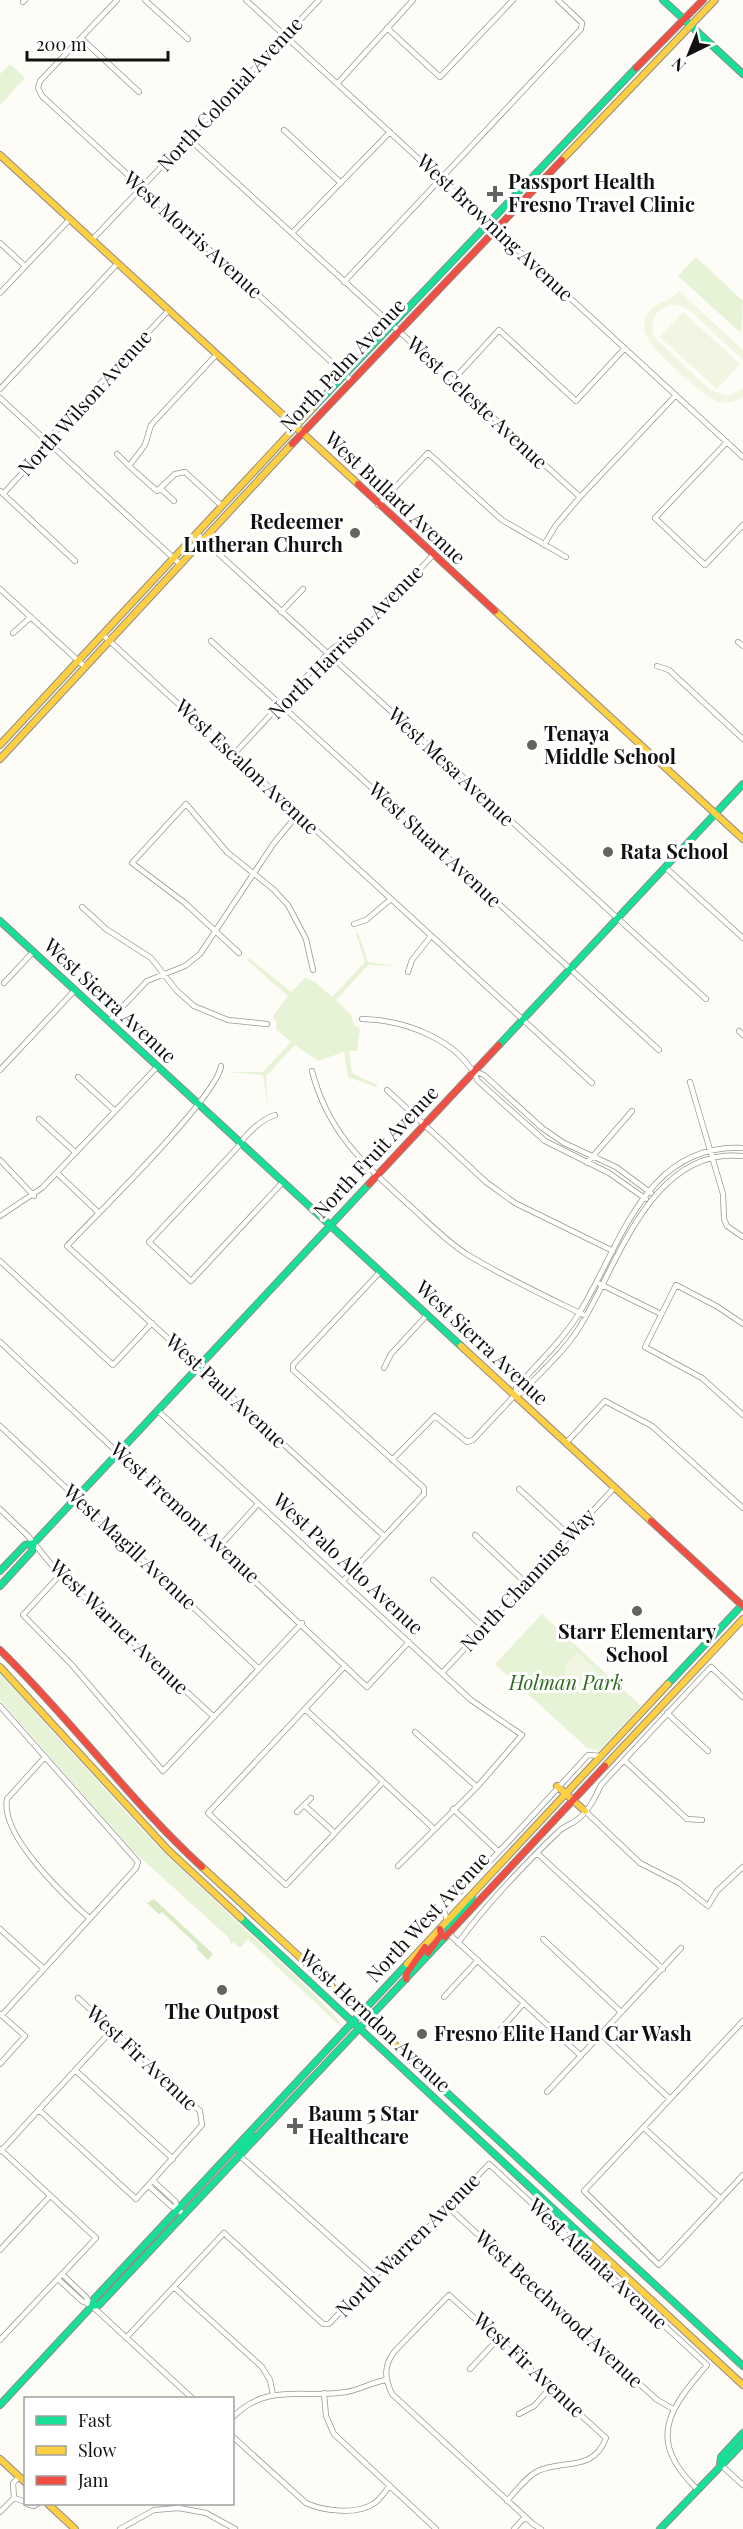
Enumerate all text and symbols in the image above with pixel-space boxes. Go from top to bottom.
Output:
street label: North Colonial Avenue [150,10,308,176]
scale bar [27,24,168,62]
north arrow [659,24,719,84]
text: 200 m [36,32,87,56]
text: N [667,53,690,77]
street label: West Browning Avenue [411,146,580,307]
street label: West Morris Avenue [118,163,269,304]
place label: Passport Health Fresno Travel Clinic [508,167,695,217]
marker: Passport Health Fresno Travel Clinic [486,185,504,203]
street label: North Palm Avenue [273,292,411,436]
street label: North Wilson Avenue [11,323,157,481]
street label: West Celeste Avenue [401,329,554,474]
street label: West Bullard Avenue [319,424,472,569]
place label: Redeemer Lutheran Church [183,507,344,557]
marker: Redeemer Lutheran Church [348,526,362,540]
street label: North Harrison Avenue [262,558,428,724]
street label: West Escalon Avenue [170,692,326,840]
street label: West Mesa Avenue [382,700,521,832]
place label: Tenaya Middle School [544,719,676,769]
marker: Tenaya Middle School [525,738,539,752]
street label: West Stuart Avenue [363,774,508,913]
place label: Rata School [620,837,729,864]
marker: Rata School [601,845,615,859]
street label: West Sierra Avenue [38,931,183,1068]
street label: North Fruit Avenue [306,1079,444,1223]
street label: West Sierra Avenue [410,1273,555,1410]
street label: West Paul Avenue [160,1326,294,1453]
street label: West Fremont Avenue [105,1435,267,1588]
street label: West Magill Avenue [58,1476,203,1615]
street label: West Palo Alto Avenue [267,1485,430,1640]
street label: North Channing Way [453,1502,600,1656]
street label: West Warner Avenue [44,1552,195,1699]
marker: Starr Elementary School [630,1604,644,1618]
place label: Starr Elementary School [558,1617,717,1667]
park label: Holman Park [508,1668,623,1695]
street label: North West Avenue [359,1845,495,1987]
street label: West Herndon Avenue [294,1942,458,2097]
marker: The Outpost [215,1983,229,1997]
street label: West Fir Avenue [81,1997,205,2116]
place label: The Outpost [165,1997,280,2024]
place label: Fresno Elite Hand Car Wash [434,2019,692,2046]
marker: Fresno Elite Hand Car Wash [415,2027,429,2041]
place label: Baum 5 Star Healthcare [308,2099,419,2149]
marker: Baum 5 Star Healthcare [286,2117,304,2135]
street label: North Warren Avenue [329,2166,485,2322]
street label: West Atlanta Avenue [523,2191,675,2335]
street label: West Beechwood Avenue [469,2222,650,2393]
street label: West Fir Avenue [468,2304,592,2423]
legend [24,2397,234,2505]
text: Fast [78,2408,112,2432]
text: Slow [78,2438,116,2462]
text: Jam [77,2468,108,2492]

